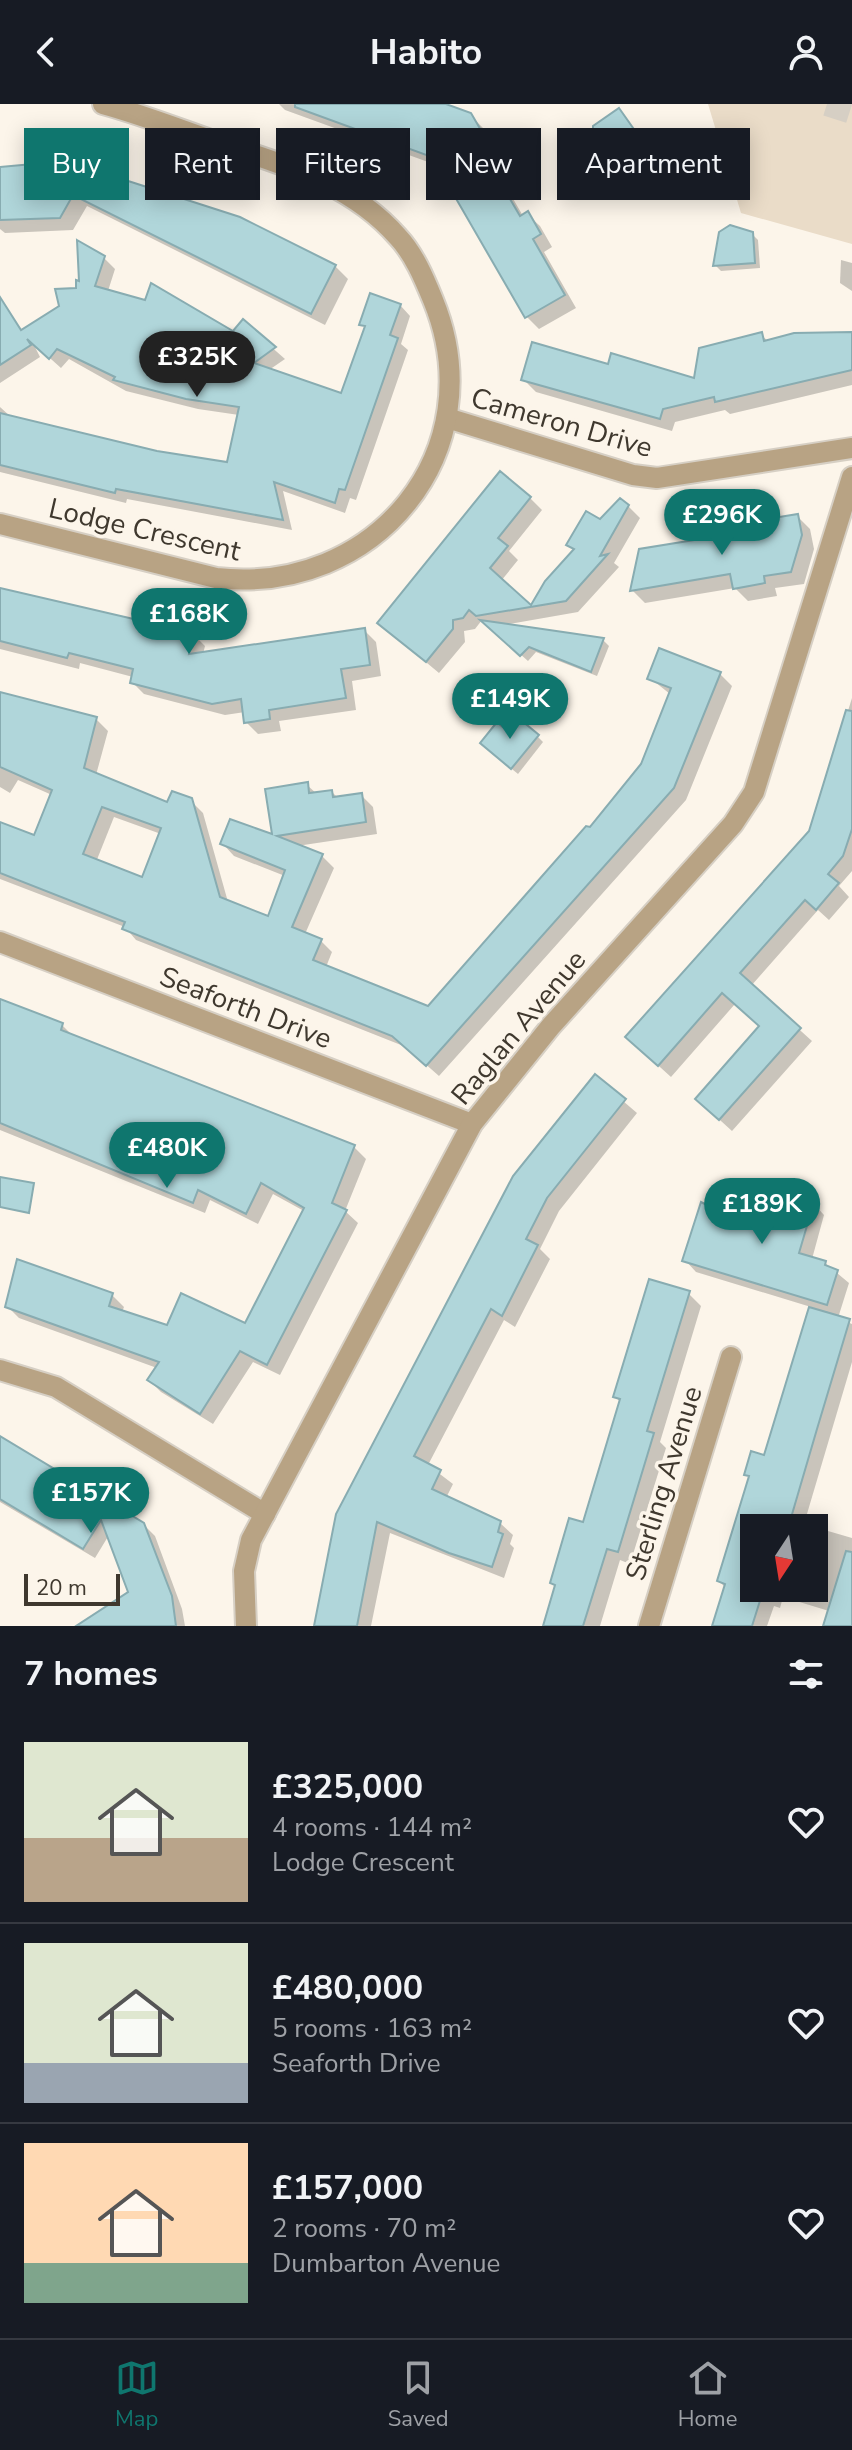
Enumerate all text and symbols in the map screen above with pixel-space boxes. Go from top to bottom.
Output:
text: Habito [370,28,482,77]
icon: back [24,30,68,74]
icon: person [784,30,828,74]
chip: Buy [24,128,129,200]
chip: Rent [145,128,260,200]
chip: Filters [276,128,410,200]
chip: New [426,128,541,200]
chip: Apartment [557,128,750,200]
pin: £325K [141,331,253,399]
text: £325K [157,339,237,374]
street label: Cameron Drive [467,379,657,467]
street label: Lodge Crescent [45,489,245,571]
pin: £296K [666,489,778,557]
text: £296K [682,497,762,532]
pin: £168K [133,588,245,656]
text: £168K [149,596,229,631]
pin: £149K [454,673,566,741]
text: £149K [470,681,550,716]
street label: Raglan Avenue [443,942,595,1113]
street label: Seaforth Drive [154,958,337,1058]
pin: £480K [111,1122,223,1190]
text: £480K [127,1130,207,1165]
pin: £189K [706,1178,818,1246]
text: £189K [722,1186,802,1221]
street label: Sterling Avenue [616,1381,712,1585]
pin: £157K [35,1467,147,1535]
text: £157K [51,1475,131,1510]
north arrow [740,1514,828,1602]
map controls [740,1514,828,1602]
scale bar [24,1570,120,1606]
text: 20 m [36,1573,87,1603]
text: 7 homes [24,1651,158,1697]
icon: filters [784,1652,828,1696]
text: £325,000 [272,1764,423,1810]
icon: home [88,1774,184,1870]
icon: heart [784,1800,828,1844]
text: 4 rooms · 144 m² [272,1810,472,1845]
text: Lodge Crescent [272,1845,454,1880]
text: £480,000 [272,1965,423,2011]
icon: home [88,1975,184,2071]
icon: heart [784,2001,828,2045]
text: 5 rooms · 163 m² [272,2011,472,2046]
text: Seaforth Drive [272,2046,441,2081]
text: £157,000 [272,2165,423,2211]
icon: home [88,2175,184,2271]
icon: heart [784,2201,828,2245]
text: 2 rooms · 70 m² [272,2211,456,2246]
text: Dumbarton Avenue [272,2246,500,2281]
tab: Map [115,2356,159,2434]
tab: Saved [388,2356,449,2434]
tab: Home [678,2356,737,2434]

